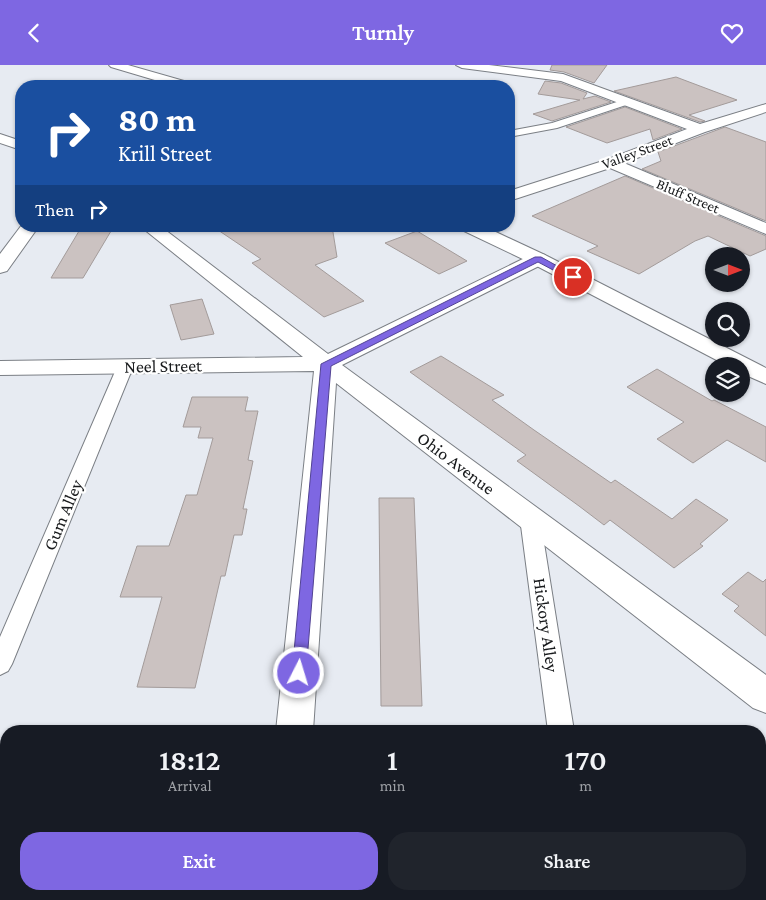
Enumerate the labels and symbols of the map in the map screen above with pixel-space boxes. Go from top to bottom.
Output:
street label: Valley Street [599,131,676,173]
street label: Bluff Street [654,176,723,217]
north arrow [705,247,750,293]
pin [552,256,594,298]
street label: Neel Street [124,355,203,377]
street label: Ohio Avenue [413,427,499,499]
street label: Gum Alley [39,476,87,553]
street label: Hickory Alley [529,576,563,674]
position arrow [272,646,324,698]

